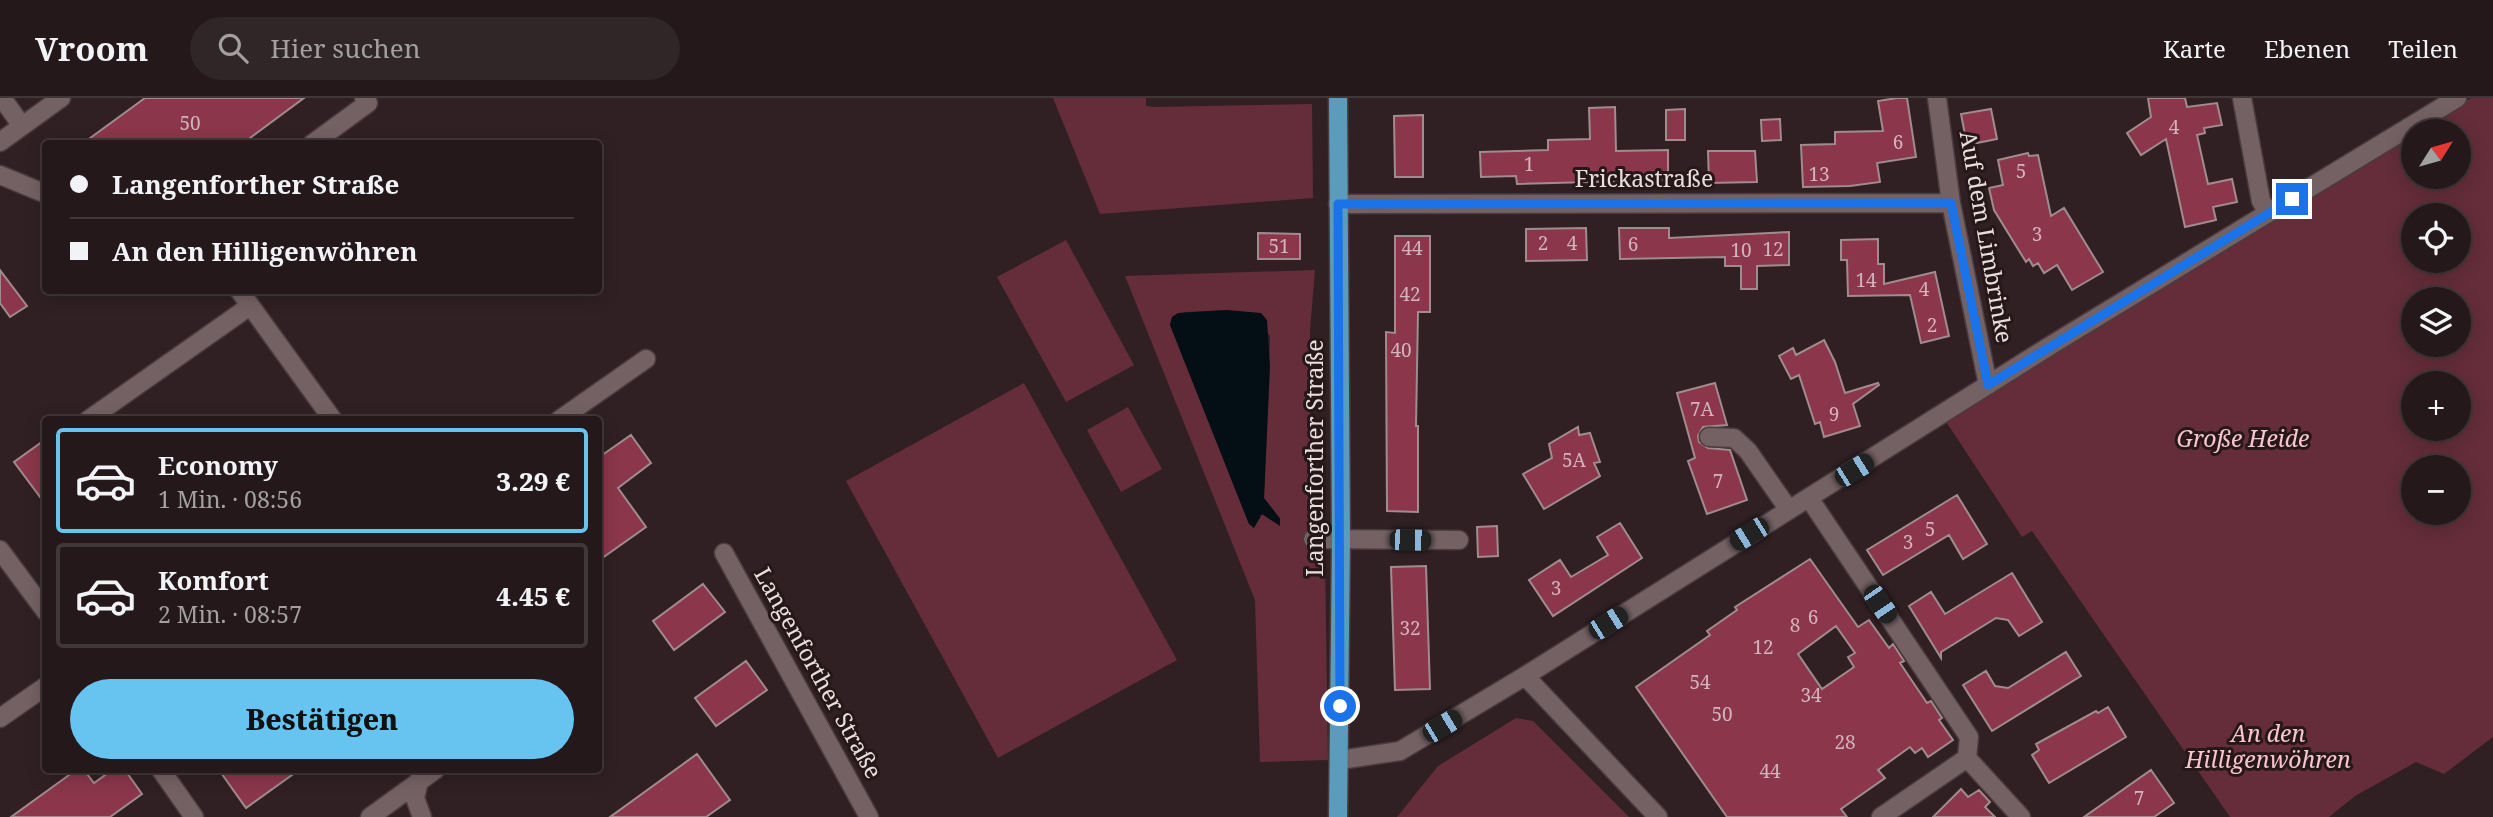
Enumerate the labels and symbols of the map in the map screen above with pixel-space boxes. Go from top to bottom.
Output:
house number: 50 [179,110,201,136]
house number: 4 [2169,114,2180,140]
north arrow [2401,119,2471,189]
street label: Auf dem Limbrinke [1953,128,2021,345]
house number: 6 [1893,129,1903,155]
house number: 1 [1524,151,1534,177]
house number: 5 [2016,158,2026,184]
house number: 13 [1808,161,1830,187]
street label: Frickastraße [1575,162,1713,194]
route end [2276,183,2308,215]
house number: 3 [2032,221,2042,247]
house number: 2 [1538,230,1548,256]
house number: 4 [1567,230,1578,256]
house number: 6 [1628,231,1638,257]
house number: 51 [1268,233,1290,259]
house number: 44 [1401,235,1423,261]
house number: 12 [1762,236,1784,262]
house number: 10 [1730,237,1752,263]
house number: 14 [1855,267,1877,293]
house number: 4 [1919,276,1930,302]
house number: 42 [1399,281,1421,307]
house number: 2 [1927,312,1937,338]
house number: 40 [1390,337,1412,363]
street label: Langenforther Straße [1298,339,1330,577]
house number: 7A [1690,396,1715,422]
house number: 9 [1829,401,1839,427]
park label: Große Heide [2177,422,2309,454]
house number: 5A [1562,447,1587,473]
car [1831,450,1878,490]
house number: 7 [1713,468,1723,494]
car [1726,514,1773,554]
house number: 5 [1925,516,1935,542]
car [1389,529,1432,551]
house number: 3 [1903,529,1913,555]
street label: Langenforther Straße [747,561,890,784]
house number: 3 [1551,575,1561,601]
car [1860,581,1901,627]
car [1585,603,1632,643]
house number: 6 [1808,604,1818,630]
house number: 8 [1790,612,1800,638]
house number: 32 [1399,615,1421,641]
house number: 12 [1752,634,1774,660]
house number: 54 [1689,669,1711,695]
house number: 34 [1800,682,1822,708]
route start [1324,690,1356,722]
house number: 50 [1711,701,1733,727]
car [1419,706,1466,746]
park label: An den Hilligenwöhren [2184,717,2351,775]
house number: 28 [1834,729,1856,755]
house number: 44 [1759,758,1781,784]
house number: 7 [2134,785,2144,811]

